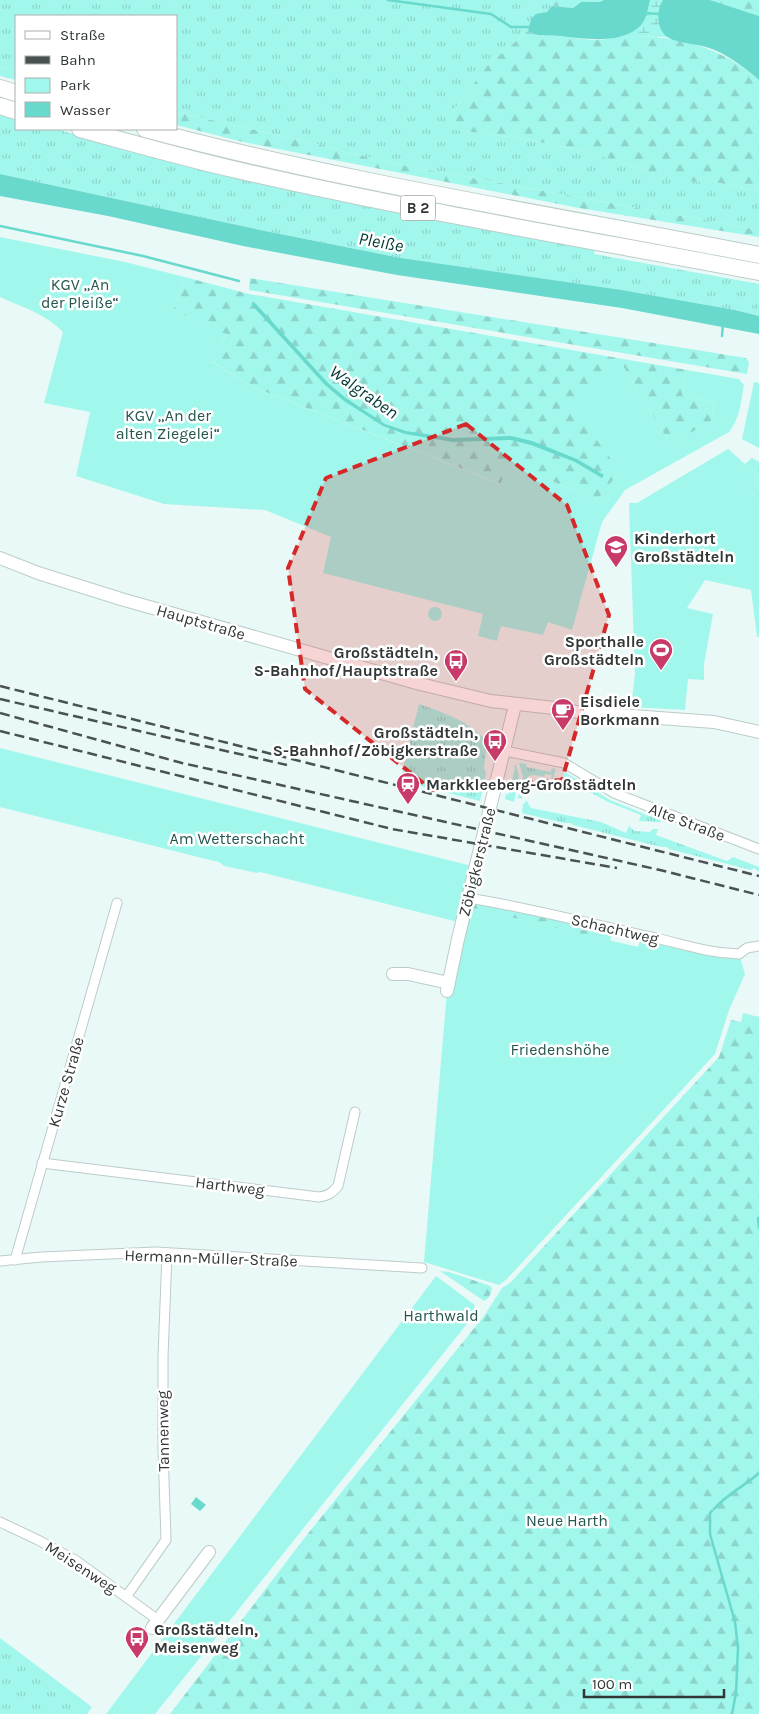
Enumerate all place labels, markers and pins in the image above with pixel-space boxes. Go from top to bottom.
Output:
place label: Kinderhort Großstädteln [634,529,734,566]
school or university icon: Kinderhort Großstädteln [603,534,629,568]
place label: Sporthalle Großstädteln [544,632,644,669]
sports icon: Sporthalle Großstädteln [648,637,674,671]
place label: Großstädteln, S-Bahnhof/Hauptstraße [254,643,438,680]
bus stop icon: Großstädteln, S-Bahnhof/Hauptstraße [443,648,469,682]
place label: Eisdiele Borkmann [580,692,660,729]
cafe icon: Eisdiele Borkmann [550,697,576,731]
place label: Großstädteln, S-Bahnhof/Zöbigkerstraße [273,723,478,760]
bus stop icon: Großstädteln, S-Bahnhof/Zöbigkerstraße [482,728,508,762]
station icon: Markkleeberg-Großstädteln [395,771,421,805]
place label: Markkleeberg-Großstädteln [426,775,636,794]
place label: Großstädteln, Meisenweg [154,1620,258,1657]
bus stop icon: Großstädteln, Meisenweg [124,1625,150,1659]

